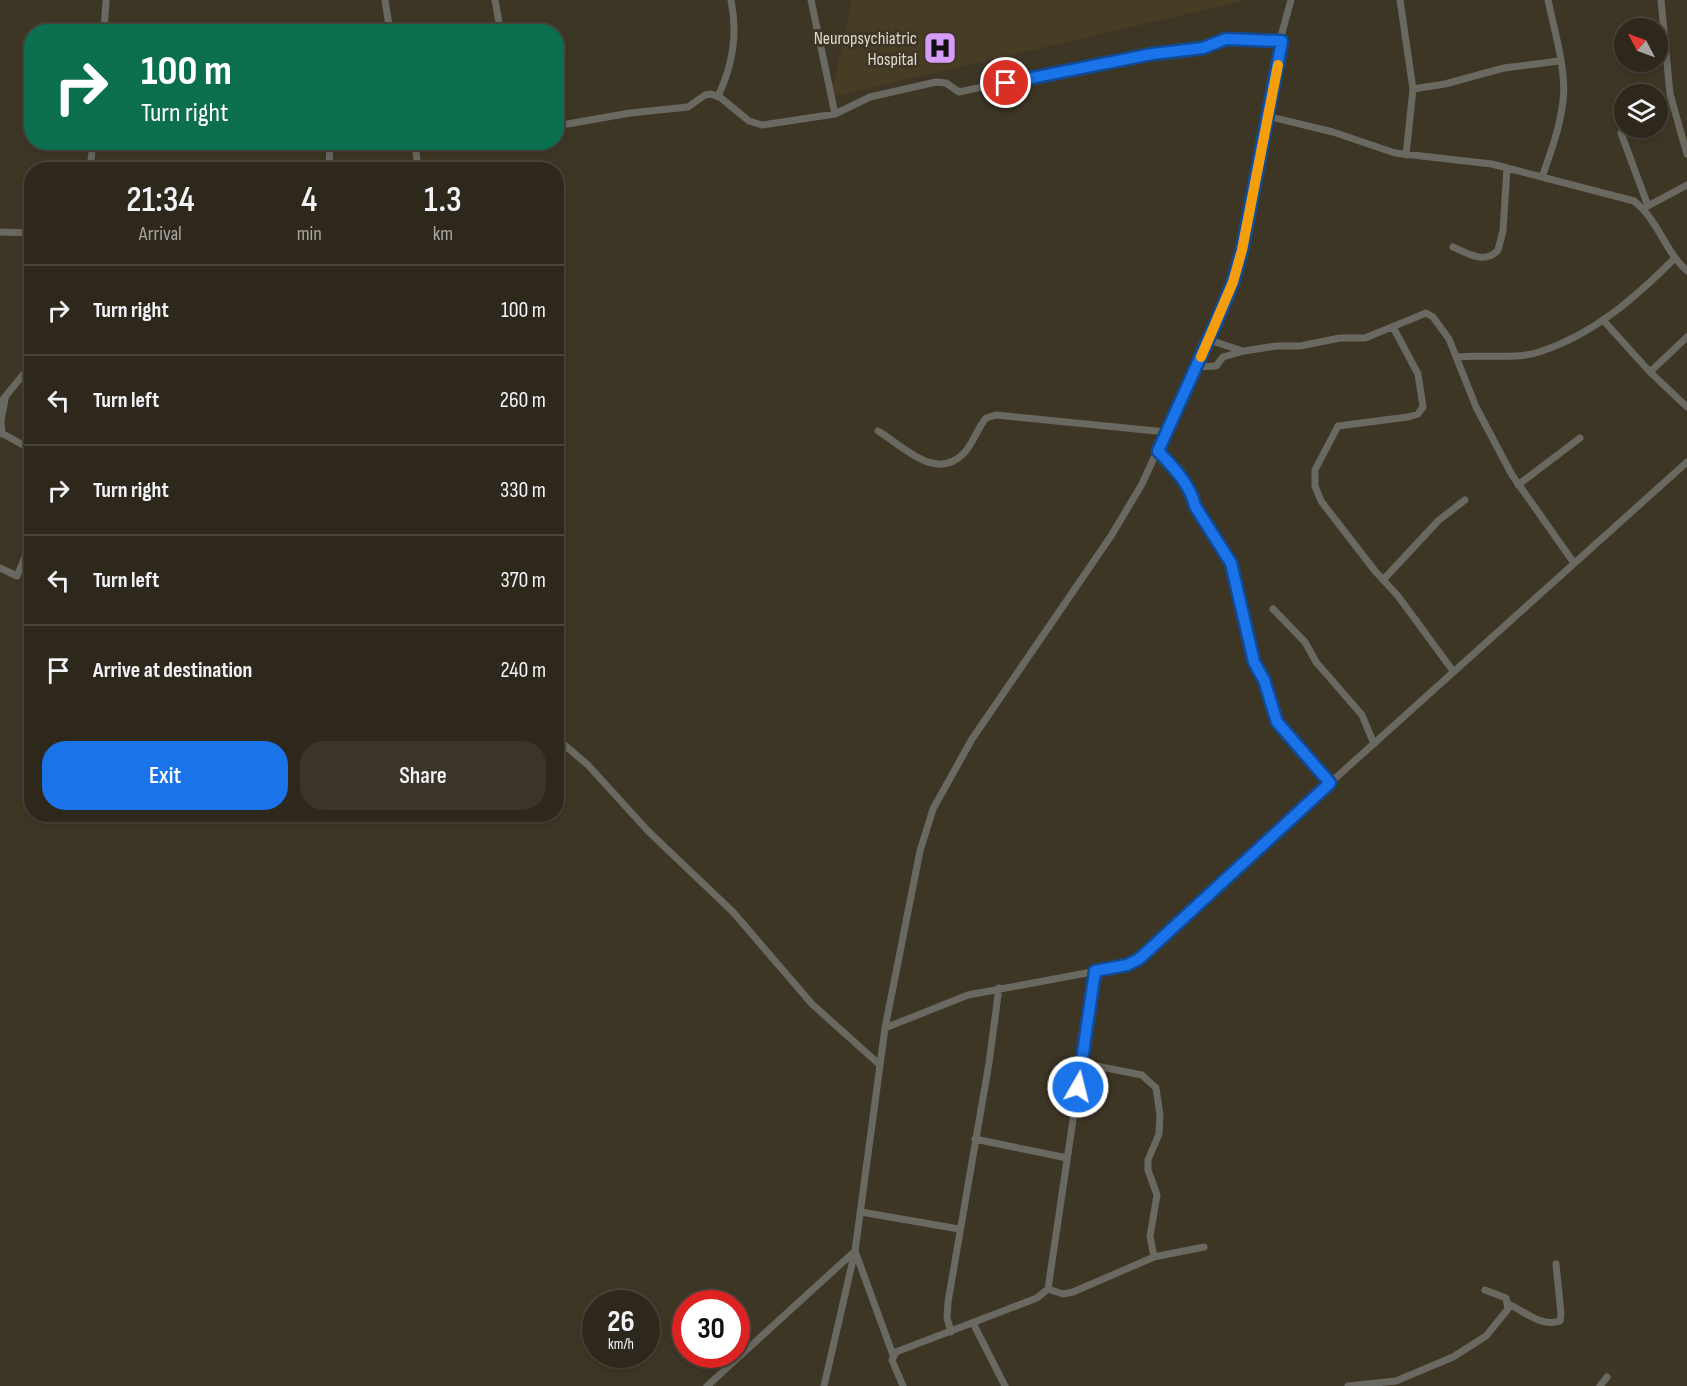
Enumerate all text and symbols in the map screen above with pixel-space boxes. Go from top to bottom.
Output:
north arrow [1614,18,1668,72]
map controls [1614,18,1668,138]
place label: Neuropsychiatric Hospital [814,28,917,70]
hospital icon: Neuropsychiatric Hospital [922,30,958,66]
text: 100 m [141,46,232,97]
icon: right [42,48,120,126]
pin [980,57,1031,108]
icon: arrive [989,66,1022,99]
button: layers [1614,84,1668,138]
text: Turn right [141,97,228,129]
text: 21:34 [126,179,194,222]
text: 4 [301,179,317,222]
text: 1.3 [424,179,462,222]
text: Arrival [139,222,182,246]
text: min [297,222,322,246]
text: km [433,222,453,246]
icon: right [42,294,75,327]
text: Turn right [93,297,169,324]
text: 100 m [501,297,546,324]
icon: left [42,384,75,417]
text: Turn left [93,387,159,414]
text: 260 m [500,387,546,414]
icon: right [42,474,75,507]
text: Turn right [93,477,169,504]
text: 330 m [500,477,546,504]
icon: left [42,564,75,597]
text: Turn left [93,567,159,594]
text: 370 m [501,567,546,594]
icon: arrive [42,654,75,687]
text: Arrive at destination [93,657,252,684]
text: 240 m [500,657,546,684]
button: Exit [42,741,288,810]
button: Share [300,741,546,810]
position arrow [1046,1055,1110,1119]
speed limit sign: 30 [672,1290,750,1368]
text: 26 [607,1304,635,1340]
text: km/h [608,1335,634,1354]

